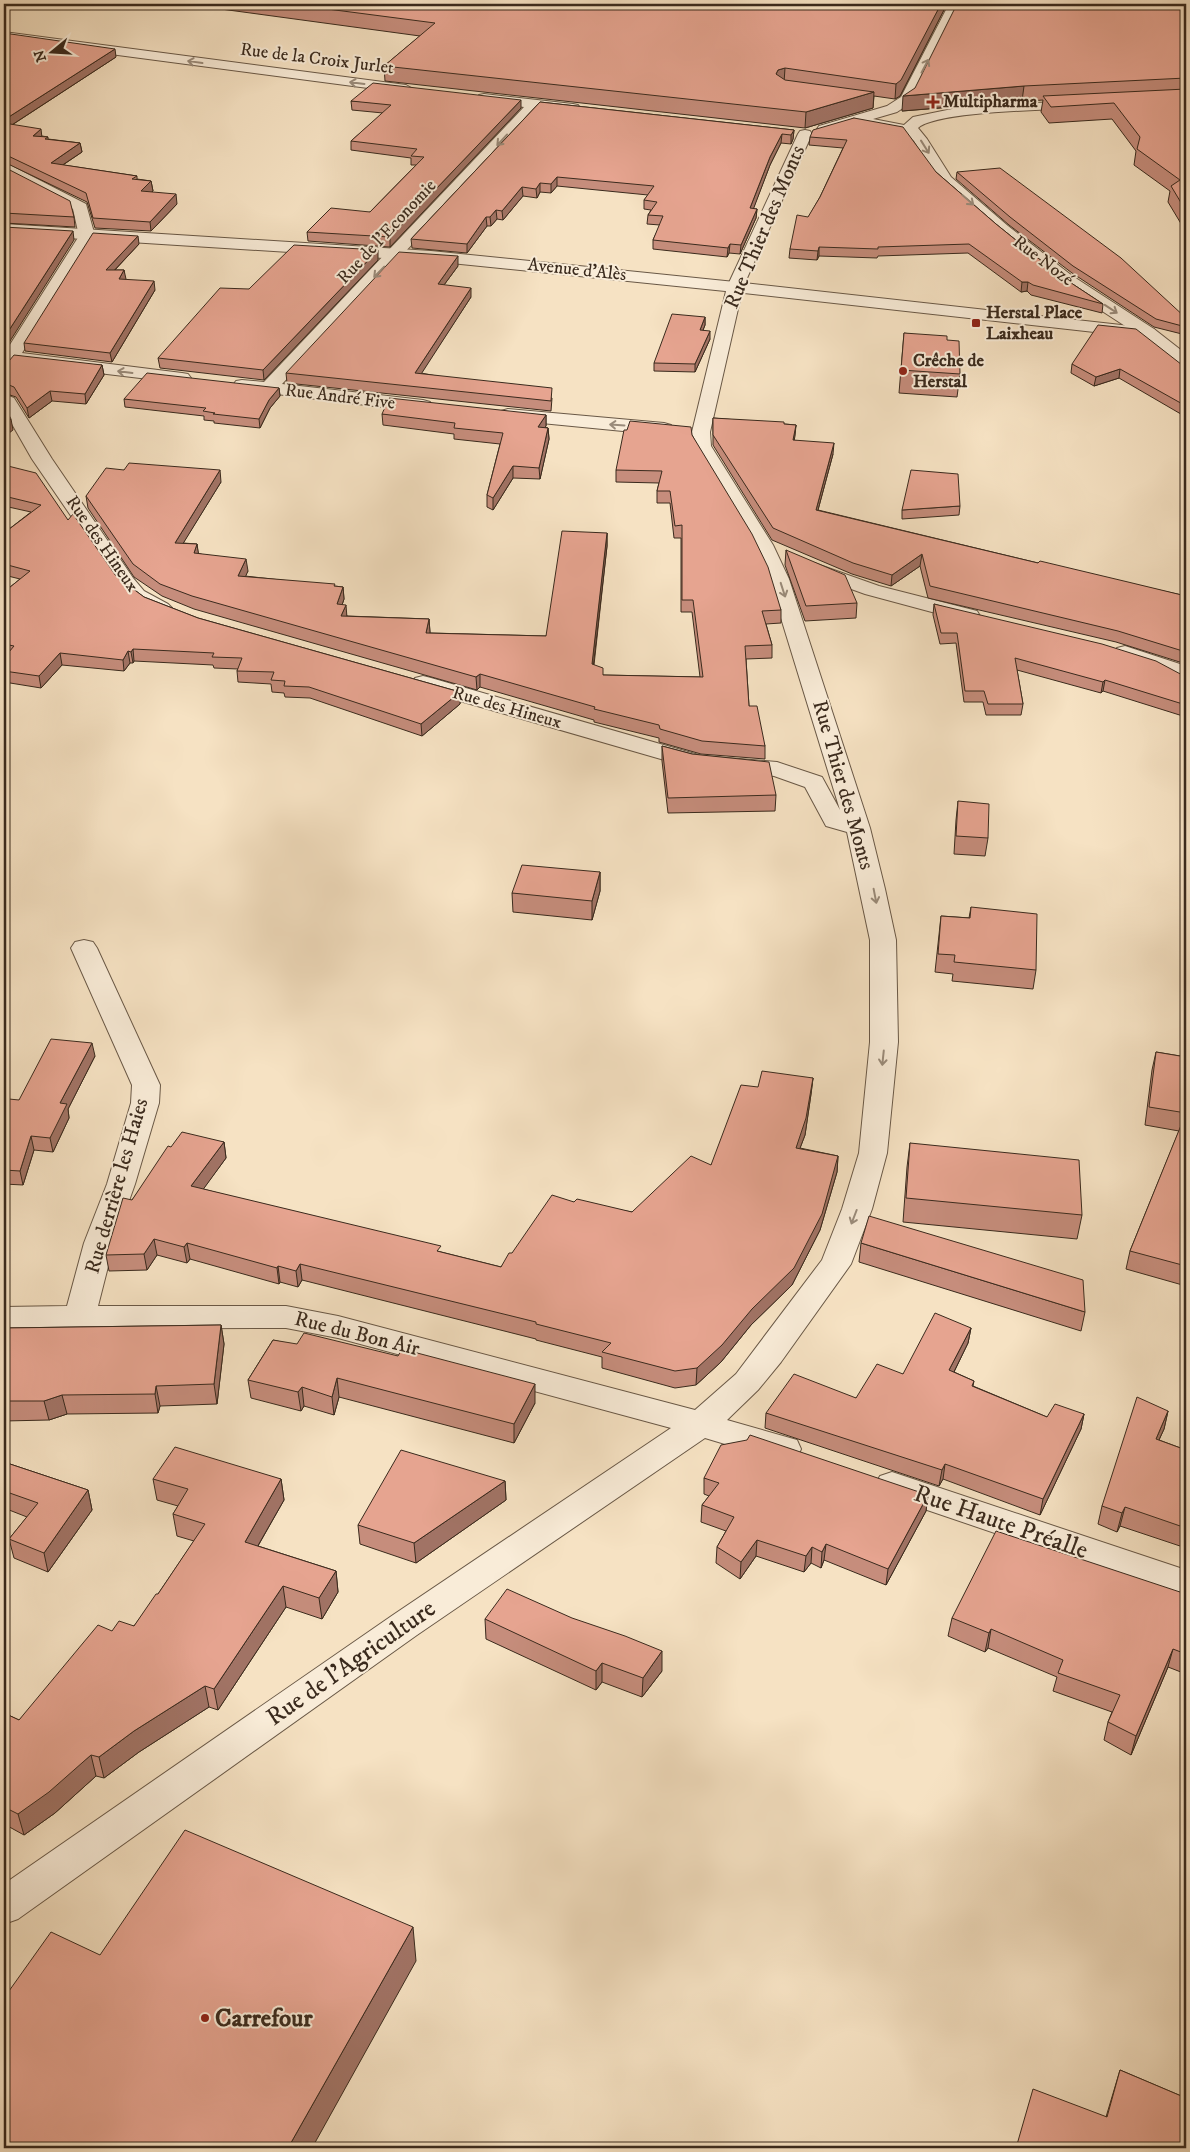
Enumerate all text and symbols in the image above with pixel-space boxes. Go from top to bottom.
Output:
north arrow [28,28,78,78]
street label: Rue de la Croix Jurlet [239,39,395,79]
text: N [30,47,51,64]
one-way arrow [188,57,204,67]
one-way arrow [921,59,930,74]
one-way arrow [349,78,365,88]
place label: Multipharma [943,91,1038,113]
marker: Multipharma [927,96,939,108]
one-way arrow [496,133,508,146]
one-way arrow [920,139,930,153]
street label: Rue Thier des Monts [719,141,811,313]
street label: Rue de l'Economie [333,175,441,289]
one-way arrow [962,195,975,206]
street label: Rue Nozé [1008,231,1078,291]
street label: Avenue d'Alès [527,254,627,286]
one-way arrow [373,265,385,278]
place label: Herstal Place Laixheau [986,302,1083,345]
one-way arrow [1104,304,1118,314]
marker: Herstal Place Laixheau [970,317,982,329]
place label: Crêche de Herstal [913,350,984,393]
marker: Crêche de Herstal [897,365,909,377]
one-way arrow [117,367,133,377]
street label: Rue André Five [284,379,396,415]
one-way arrow [609,421,625,430]
street label: Rue des Hineux [61,492,143,596]
one-way arrow [778,582,788,598]
street label: Rue des Hineux [450,682,564,734]
street label: Rue Thier des Monts [806,697,880,873]
one-way arrow [870,888,880,904]
one-way arrow [878,1050,888,1066]
street label: Rue derrière les Haies [80,1095,154,1277]
one-way arrow [849,1209,858,1224]
street label: Rue du Bon Air [292,1306,422,1362]
street label: Rue Haute Préalle [910,1478,1092,1566]
street label: Rue de l'Agriculture [260,1593,442,1733]
place label: Carrefour [215,2003,313,2034]
marker: Carrefour [199,2012,211,2024]

